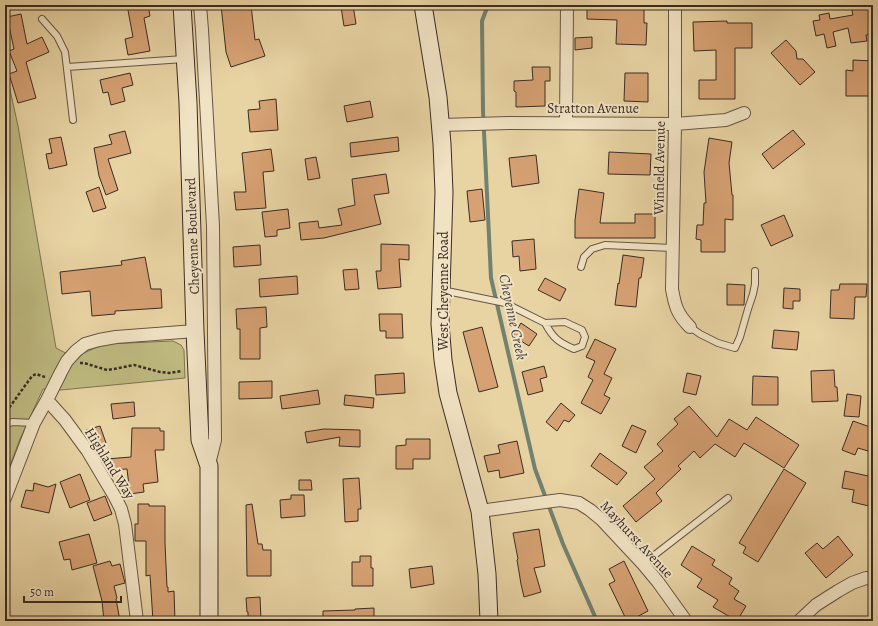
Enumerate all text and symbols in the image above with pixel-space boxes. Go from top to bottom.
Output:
street label: Stratton Avenue [547,99,639,118]
street label: Winfield Avenue [649,121,670,216]
street label: Cheyenne Boulevard [181,177,204,295]
street label: West Cheyenne Road [434,231,453,352]
water label: Cheyenne Creek [494,272,532,362]
street label: Highland Way [80,424,140,503]
street label: Mayhurst Avenue [596,497,677,582]
scale bar [24,578,121,604]
text: 50 m [30,584,54,600]

